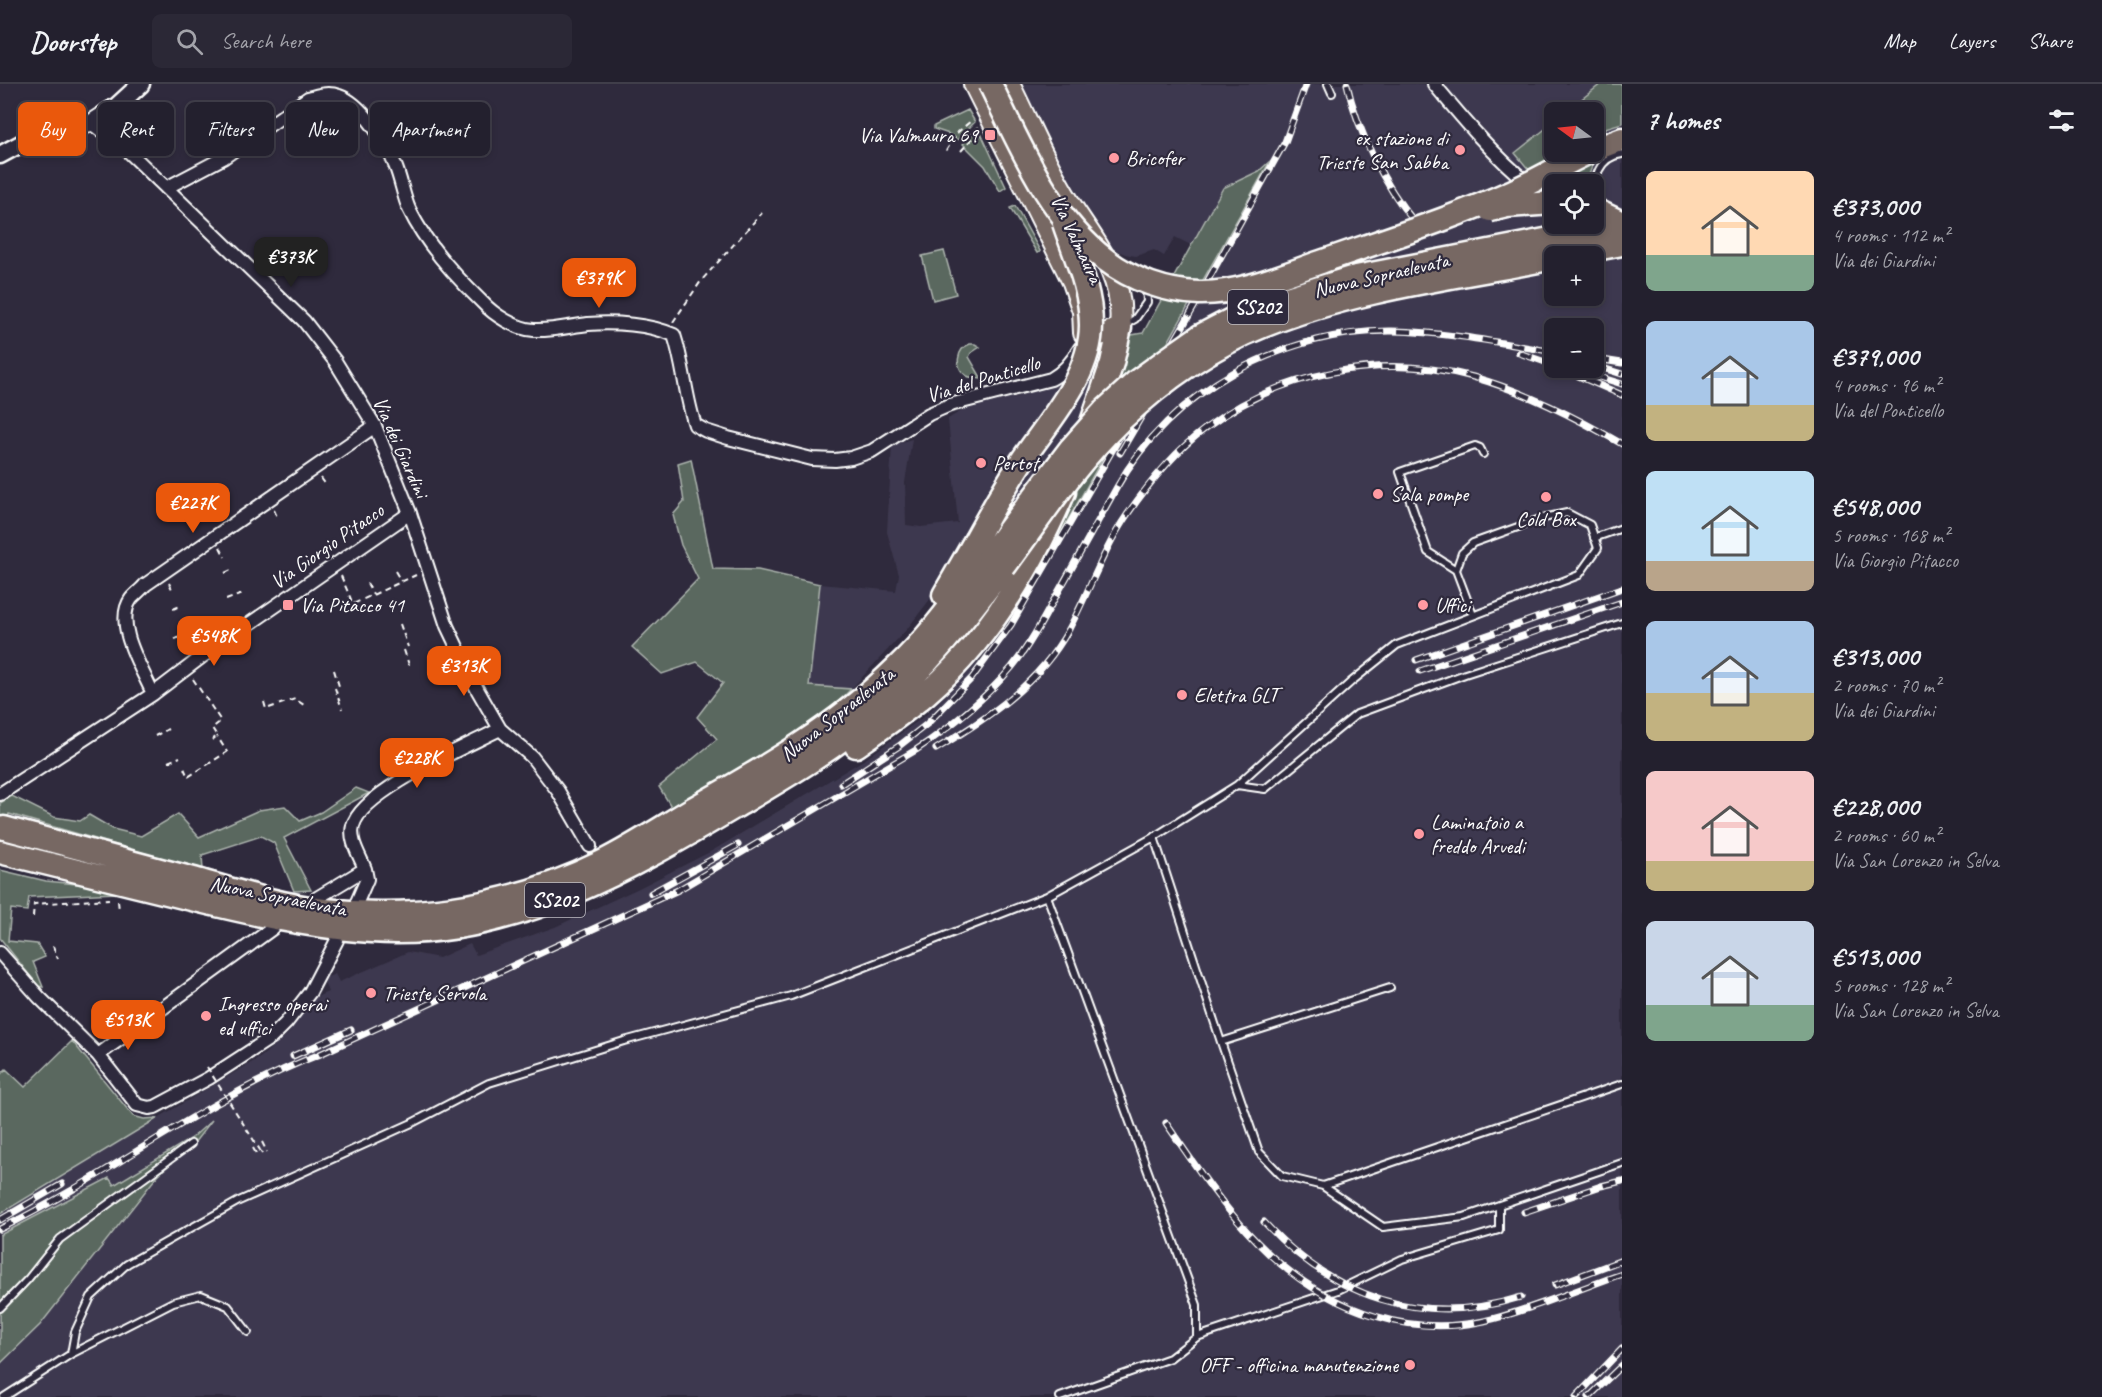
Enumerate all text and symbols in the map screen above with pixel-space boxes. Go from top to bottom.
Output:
search box [152,14,572,68]
text: Doorstep [30,24,116,59]
icon: search [173,25,206,58]
text: Search here [221,27,311,55]
text: Map [1883,28,1916,54]
text: Layers [1949,28,1995,54]
text: Share [2028,28,2072,54]
chip: Buy [18,102,86,156]
chip: Rent [98,102,174,156]
chip: Filters [186,102,274,156]
chip: New [286,102,358,156]
chip: Apartment [370,102,490,156]
north arrow [1544,102,1604,162]
map controls [1544,102,1604,378]
text: 7 homes [1646,104,1719,137]
icon: filters [2045,104,2078,137]
place label: Via Valmaura 69 [859,122,980,148]
place label: ex stazione di Trieste San Sabba [1316,125,1451,175]
marker: Via Valmaura 69 [983,128,997,142]
marker: ex stazione di Trieste San Sabba [1453,143,1467,157]
place label: Bricofer [1126,145,1186,171]
marker: Bricofer [1107,151,1121,165]
button: locate [1544,174,1604,234]
street label: Via Valmaura [1045,190,1110,290]
text: €373,000 [1832,190,1919,223]
icon: home [1694,195,1766,267]
text: 4 rooms · 112 m² [1832,223,1949,248]
pin: €373K [249,237,333,288]
text: €373K [268,244,314,269]
street label: Nuova Sopraelevata [1311,246,1454,303]
button: + [1544,246,1604,306]
text: Via dei Giardini [1832,248,1935,273]
pin: €379K [557,258,641,309]
text: €379K [576,265,622,290]
road number: SS202 [1228,290,1288,324]
button: − [1544,318,1604,378]
text: €379,000 [1832,340,1919,373]
icon: home [1694,345,1766,417]
street label: Via del Ponticello [923,349,1044,409]
text: 4 rooms · 96 m² [1832,373,1940,398]
street label: Via dei Giardini [367,393,436,504]
text: Via del Ponticello [1832,398,1943,423]
place label: Pertot [993,450,1041,476]
marker: Pertot [974,456,988,470]
place label: Sala pompe [1390,481,1470,507]
pin: €227K [151,483,235,534]
marker: Sala pompe [1371,487,1385,501]
text: €227K [170,490,216,515]
marker: Cold Box [1539,490,1553,504]
text: €548,000 [1832,490,1919,523]
icon: home [1694,495,1766,567]
street label: Via Giorgio Pitacco [265,496,390,595]
place label: Cold Box [1516,506,1578,532]
text: 5 rooms · 168 m² [1832,523,1949,548]
text: Via Giorgio Pitacco [1832,548,1958,573]
place label: Via Pitacco 41 [300,592,406,618]
place label: Uffici [1435,592,1473,618]
marker: Via Pitacco 41 [281,598,295,612]
marker: Uffici [1416,598,1430,612]
pin: €548K [172,616,256,667]
text: €548K [191,623,237,648]
text: €313,000 [1832,640,1919,673]
icon: home [1694,645,1766,717]
pin: €313K [422,646,506,697]
text: €313K [441,653,487,678]
street label: Nuova Sopraelevata [775,660,901,767]
text: 2 rooms · 70 m² [1832,673,1940,698]
place label: Elettra GLT [1194,682,1284,708]
marker: Elettra GLT [1175,688,1189,702]
text: Via dei Giardini [1832,698,1935,723]
pin: €228K [375,738,459,789]
text: €228K [394,745,440,770]
text: €228,000 [1832,790,1919,823]
icon: home [1694,795,1766,867]
place label: Laminatoio a freddo Arvedi [1431,809,1528,859]
text: 2 rooms · 60 m² [1832,823,1940,848]
marker: Laminatoio a freddo Arvedi [1412,827,1426,841]
text: Via San Lorenzo in Selva [1832,848,1999,873]
street label: Nuova Sopraelevata [208,870,351,922]
road number: SS202 [525,883,585,917]
text: €513,000 [1832,940,1919,973]
icon: home [1694,945,1766,1017]
text: 5 rooms · 128 m² [1832,973,1949,998]
place label: Trieste Servola [383,980,488,1006]
marker: Trieste Servola [364,986,378,1000]
place label: Ingresso operai ed uffici [218,991,329,1041]
text: Via San Lorenzo in Selva [1832,998,1999,1023]
pin: €513K [86,1000,170,1051]
text: €513K [105,1007,151,1032]
marker: Ingresso operai ed uffici [199,1009,213,1023]
place label: OFF - officina manutenzione [1200,1352,1399,1378]
marker: OFF - officina manutenzione [1403,1358,1417,1372]

